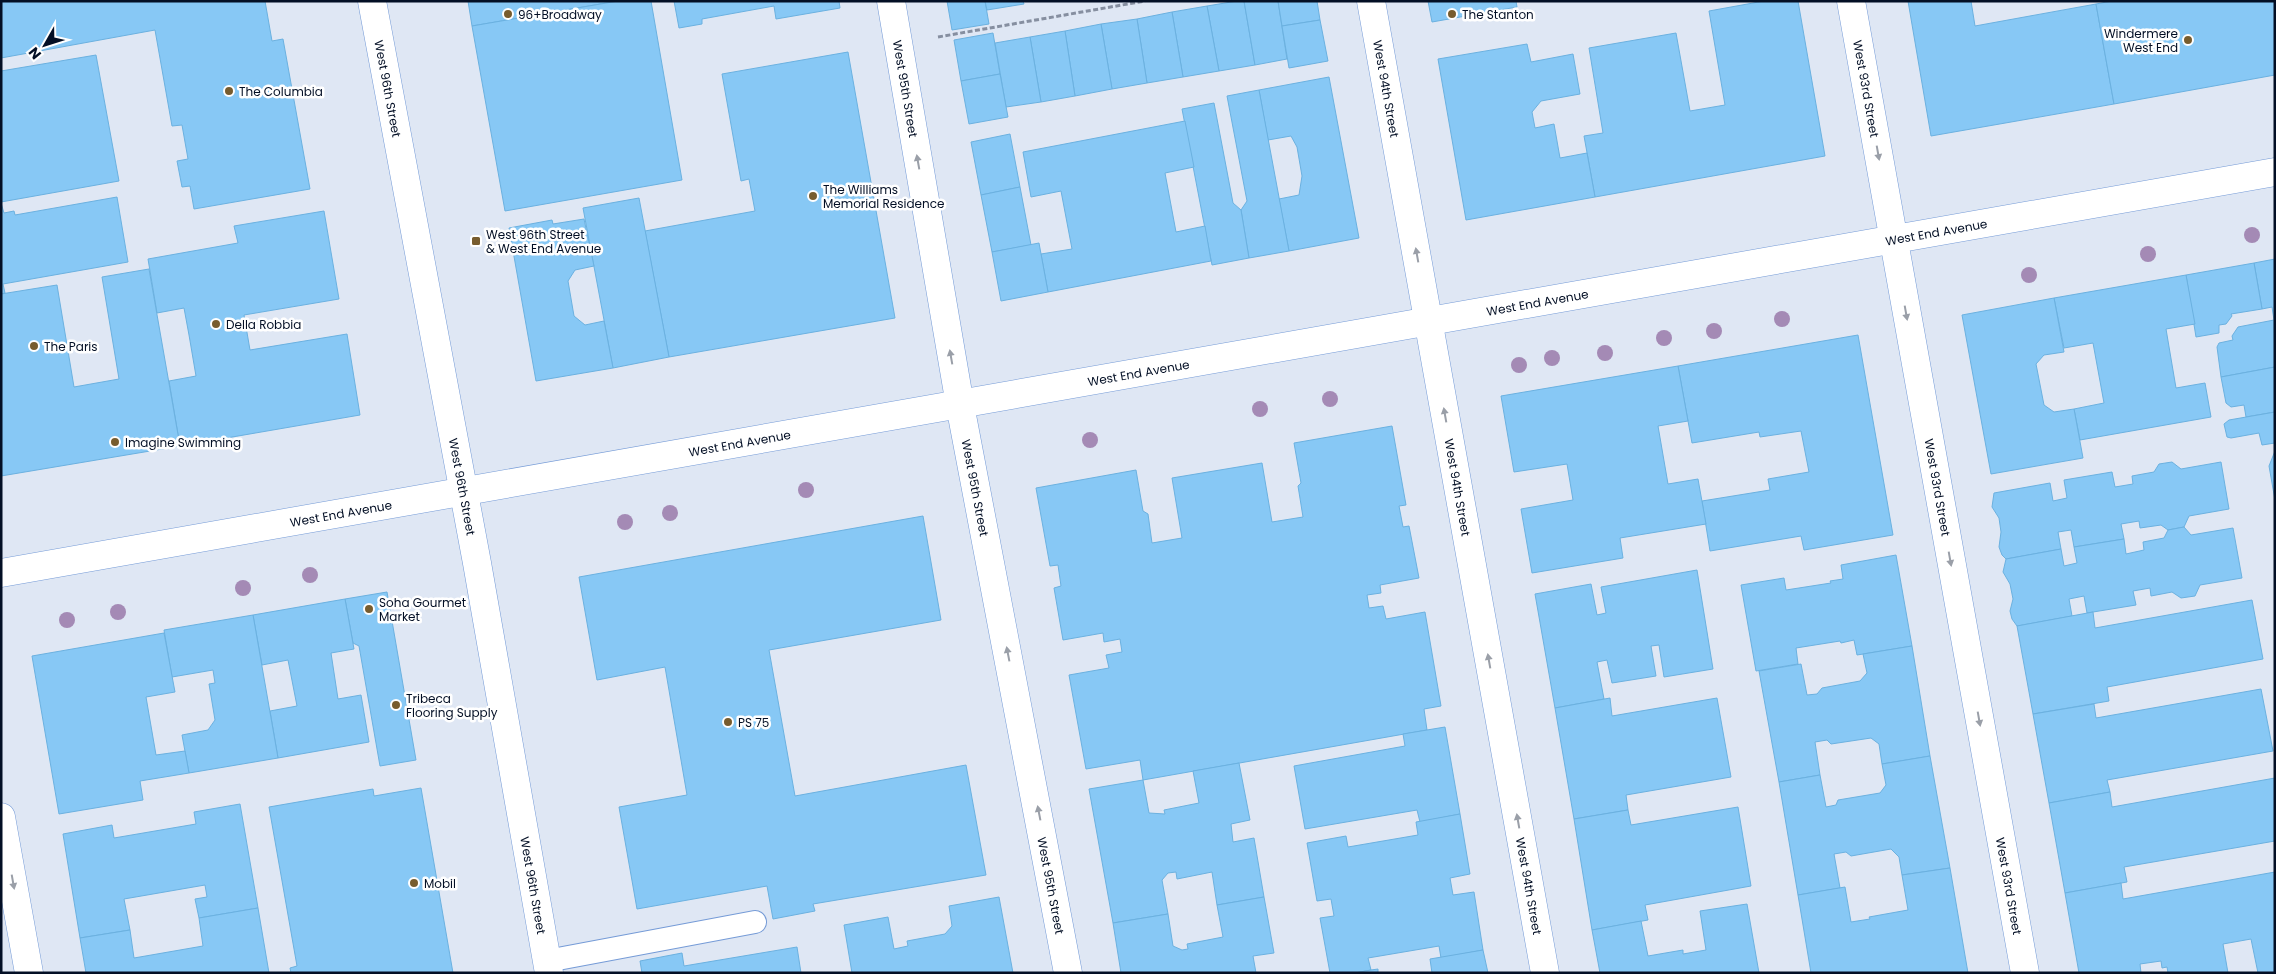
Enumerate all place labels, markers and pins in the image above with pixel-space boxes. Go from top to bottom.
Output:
place label: 96+Broadway [518,6,602,23]
place label: The Stanton [1462,6,1534,23]
marker: 96+Broadway [502,8,514,20]
marker: The Stanton [1446,8,1458,20]
place label: Windermere West End [2104,25,2178,56]
marker: Windermere West End [2182,34,2194,46]
place label: The Columbia [239,83,323,100]
marker: The Columbia [223,85,235,97]
place label: The Williams Memorial Residence [823,181,944,212]
marker: The Williams Memorial Residence [807,190,819,202]
place label: West 96th Street & West End Avenue [486,226,601,257]
marker: West 96th Street & West End Avenue [470,235,482,247]
place label: Della Robbia [226,316,301,333]
marker: Della Robbia [210,318,222,330]
place label: The Paris [44,338,98,355]
marker: The Paris [28,340,40,352]
place label: Imagine Swimming [125,434,241,451]
marker: Imagine Swimming [109,436,121,448]
place label: Soha Gourmet Market [379,594,466,625]
marker: Soha Gourmet Market [363,603,375,615]
place label: Tribeca Flooring Supply [406,690,498,721]
marker: Tribeca Flooring Supply [390,699,402,711]
place label: PS 75 [738,714,769,731]
marker: PS 75 [722,716,734,728]
place label: Mobil [424,875,456,892]
marker: Mobil [408,877,420,889]

